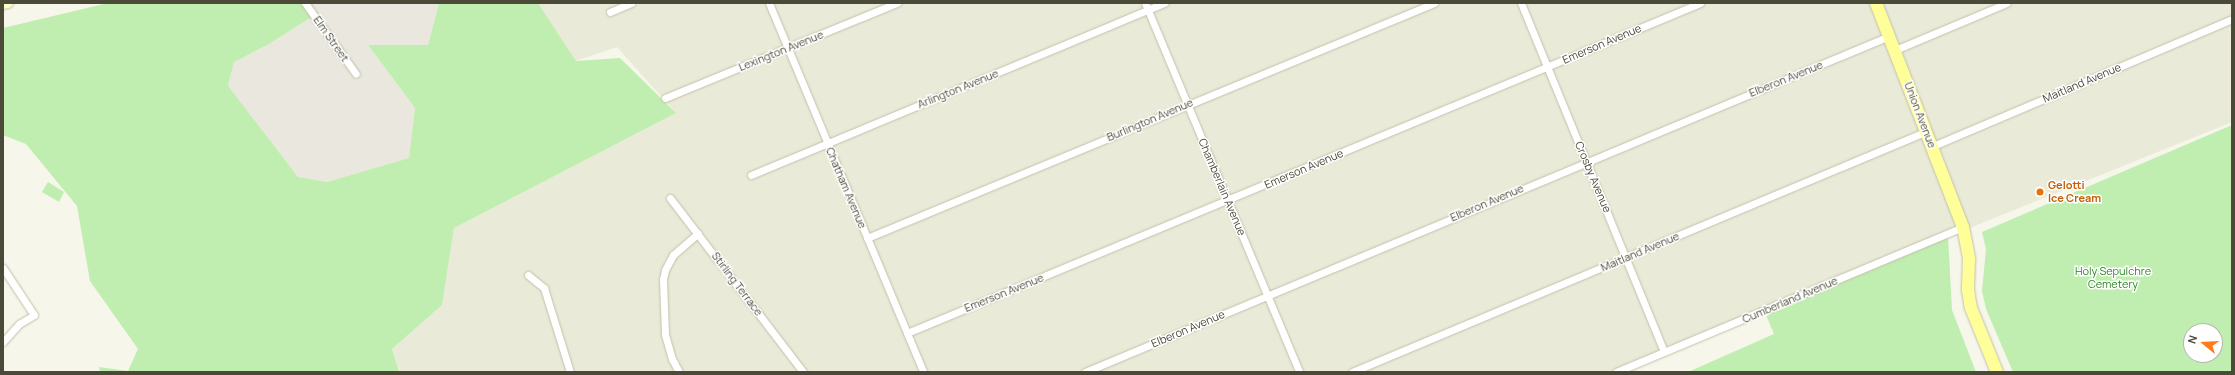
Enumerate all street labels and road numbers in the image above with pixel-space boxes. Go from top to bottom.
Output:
street label: Elm Street [310,14,352,64]
street label: Emerson Avenue [1561,21,1643,67]
street label: Lexington Avenue [737,28,825,74]
street label: Elberon Avenue [1747,58,1825,100]
street label: Maitland Avenue [2041,61,2123,105]
street label: Arlington Avenue [916,67,1000,111]
street label: Union Avenue [1901,80,1939,150]
street label: Burlington Avenue [1105,96,1195,144]
street label: Chamberlain Avenue [1196,136,1248,238]
street label: Crosby Avenue [1572,140,1614,214]
street label: Chatham Avenue [823,145,869,231]
street label: Emerson Avenue [1263,146,1345,192]
street label: Elberon Avenue [1448,182,1526,224]
street label: Maitland Avenue [1599,230,1681,274]
street label: Stirling Terrace [709,250,765,318]
street label: Emerson Avenue [962,271,1046,315]
street label: Cumberland Avenue [1740,274,1840,326]
street label: Elberon Avenue [1149,308,1227,350]

